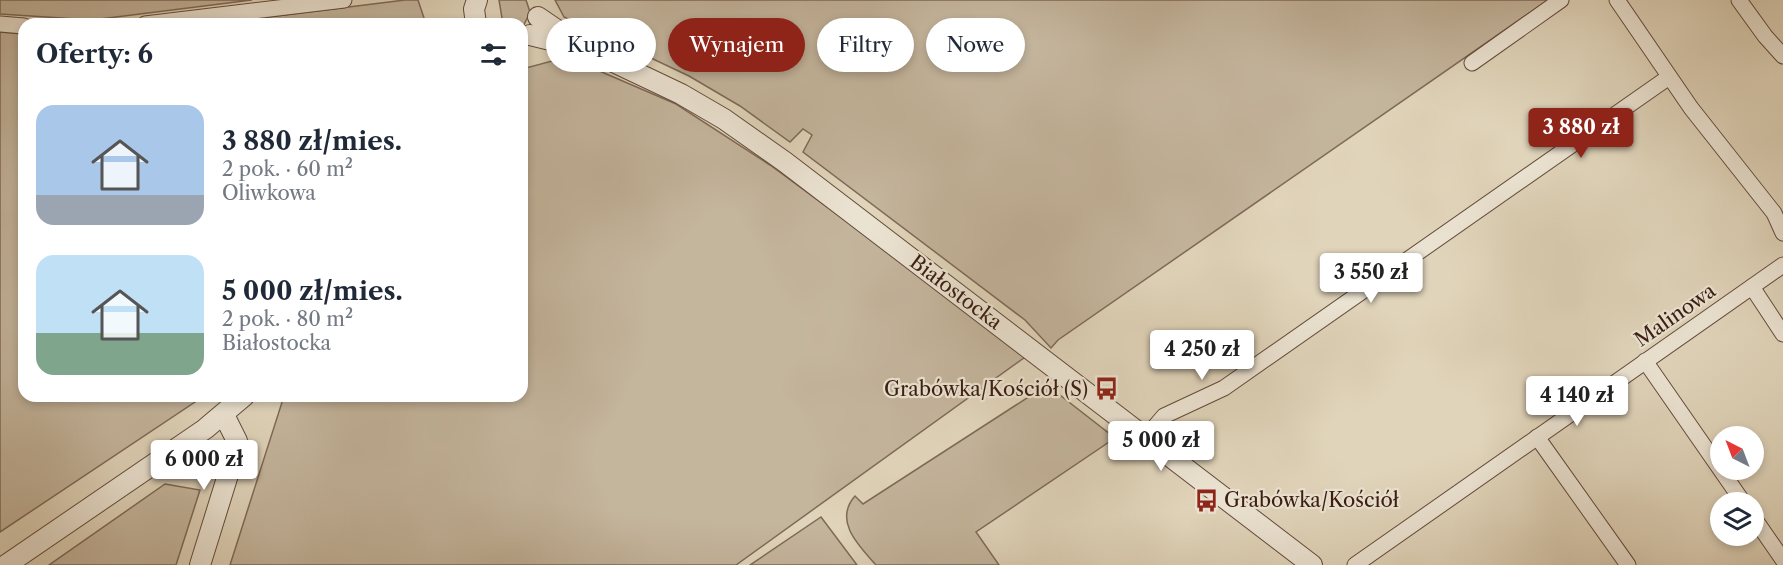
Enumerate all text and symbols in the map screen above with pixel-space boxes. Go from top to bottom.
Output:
chip: Kupno [546,18,656,72]
chip: Wynajem [668,18,805,72]
chip: Filtry [817,18,914,72]
chip: Nowe [926,18,1025,72]
text: Oferty: 6 [36,38,153,70]
icon: filters [477,38,510,71]
pin: 3 880 zł [1519,108,1643,159]
text: 3 880 zł [1542,115,1620,139]
text: 3 880 zł/mies. [222,125,402,157]
icon: home [84,129,156,201]
text: 2 pok. · 60 m² [222,157,353,181]
text: Oliwkowa [222,181,316,205]
street label: Białostocka [905,250,1007,335]
pin: 3 550 zł [1309,253,1433,304]
text: 3 550 zł [1334,260,1408,284]
text: 5 000 zł/mies. [222,275,403,307]
street label: Malinowa [1630,278,1720,352]
icon: home [84,279,156,351]
text: 2 pok. · 80 m² [222,307,353,331]
pin: 4 250 zł [1140,330,1264,381]
text: Białostocka [222,331,331,355]
text: 4 250 zł [1164,337,1240,361]
bus stop icon: Grabówka/Kościół (S) [1093,376,1119,402]
pin: 4 140 zł [1515,376,1639,427]
place label: Grabówka/Kościół (S) [884,377,1088,401]
text: 4 140 zł [1540,383,1614,407]
pin: 5 000 zł [1099,421,1223,472]
north arrow [1710,426,1764,480]
map controls [1710,426,1764,546]
text: 5 000 zł [1122,428,1200,452]
pin: 6 000 zł [142,440,266,491]
text: 6 000 zł [165,447,243,471]
bus stop icon: Grabówka/Kościół [1193,487,1219,513]
place label: Grabówka/Kościół [1224,488,1399,512]
button: layers [1710,492,1764,546]

